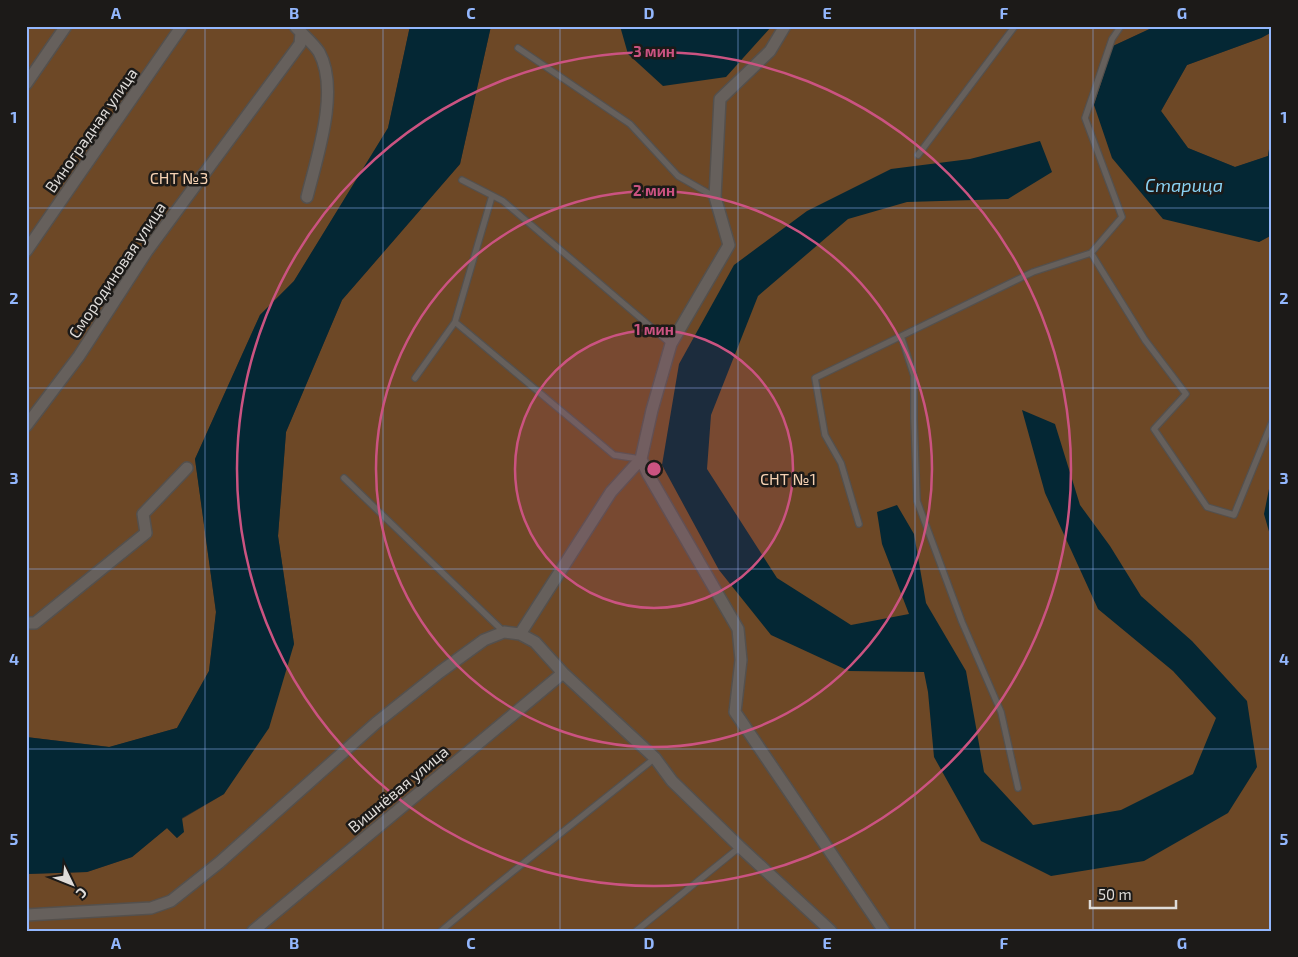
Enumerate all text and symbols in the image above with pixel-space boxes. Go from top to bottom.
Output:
text: A [111,3,122,22]
text: B [289,3,299,22]
text: C [466,3,476,22]
text: D [644,3,655,22]
text: E [822,3,832,22]
text: F [1000,3,1009,22]
text: G [1177,3,1187,22]
text: 3 мин [633,42,675,60]
street label: Виноградная улица [40,64,142,196]
text: 1 [11,107,17,126]
text: 1 [1281,107,1287,126]
park label: СНТ №3 [150,168,208,187]
water label: Старица [1145,174,1223,196]
text: 2 мин [633,181,675,199]
street label: Смородиновая улица [64,198,170,342]
text: 2 [9,288,19,307]
text: 2 [1279,288,1289,307]
text: 1 мин [634,320,674,338]
centre of rings [645,460,663,478]
text: 3 [9,468,19,487]
text: 3 [1279,468,1289,487]
park label: СНТ №1 [760,469,816,488]
text: 4 [9,649,19,668]
text: 4 [1279,649,1289,668]
street label: Вишнёвая улица [344,741,452,837]
text: 5 [10,829,19,848]
text: 5 [1280,829,1289,848]
north arrow [48,860,98,910]
scale bar [1090,877,1177,909]
text: С [73,884,91,902]
text: 50 m [1098,885,1132,903]
text: A [111,933,122,952]
text: B [289,933,299,952]
text: C [466,933,476,952]
text: D [644,933,655,952]
text: E [822,933,832,952]
text: F [1000,933,1009,952]
text: G [1177,933,1187,952]

